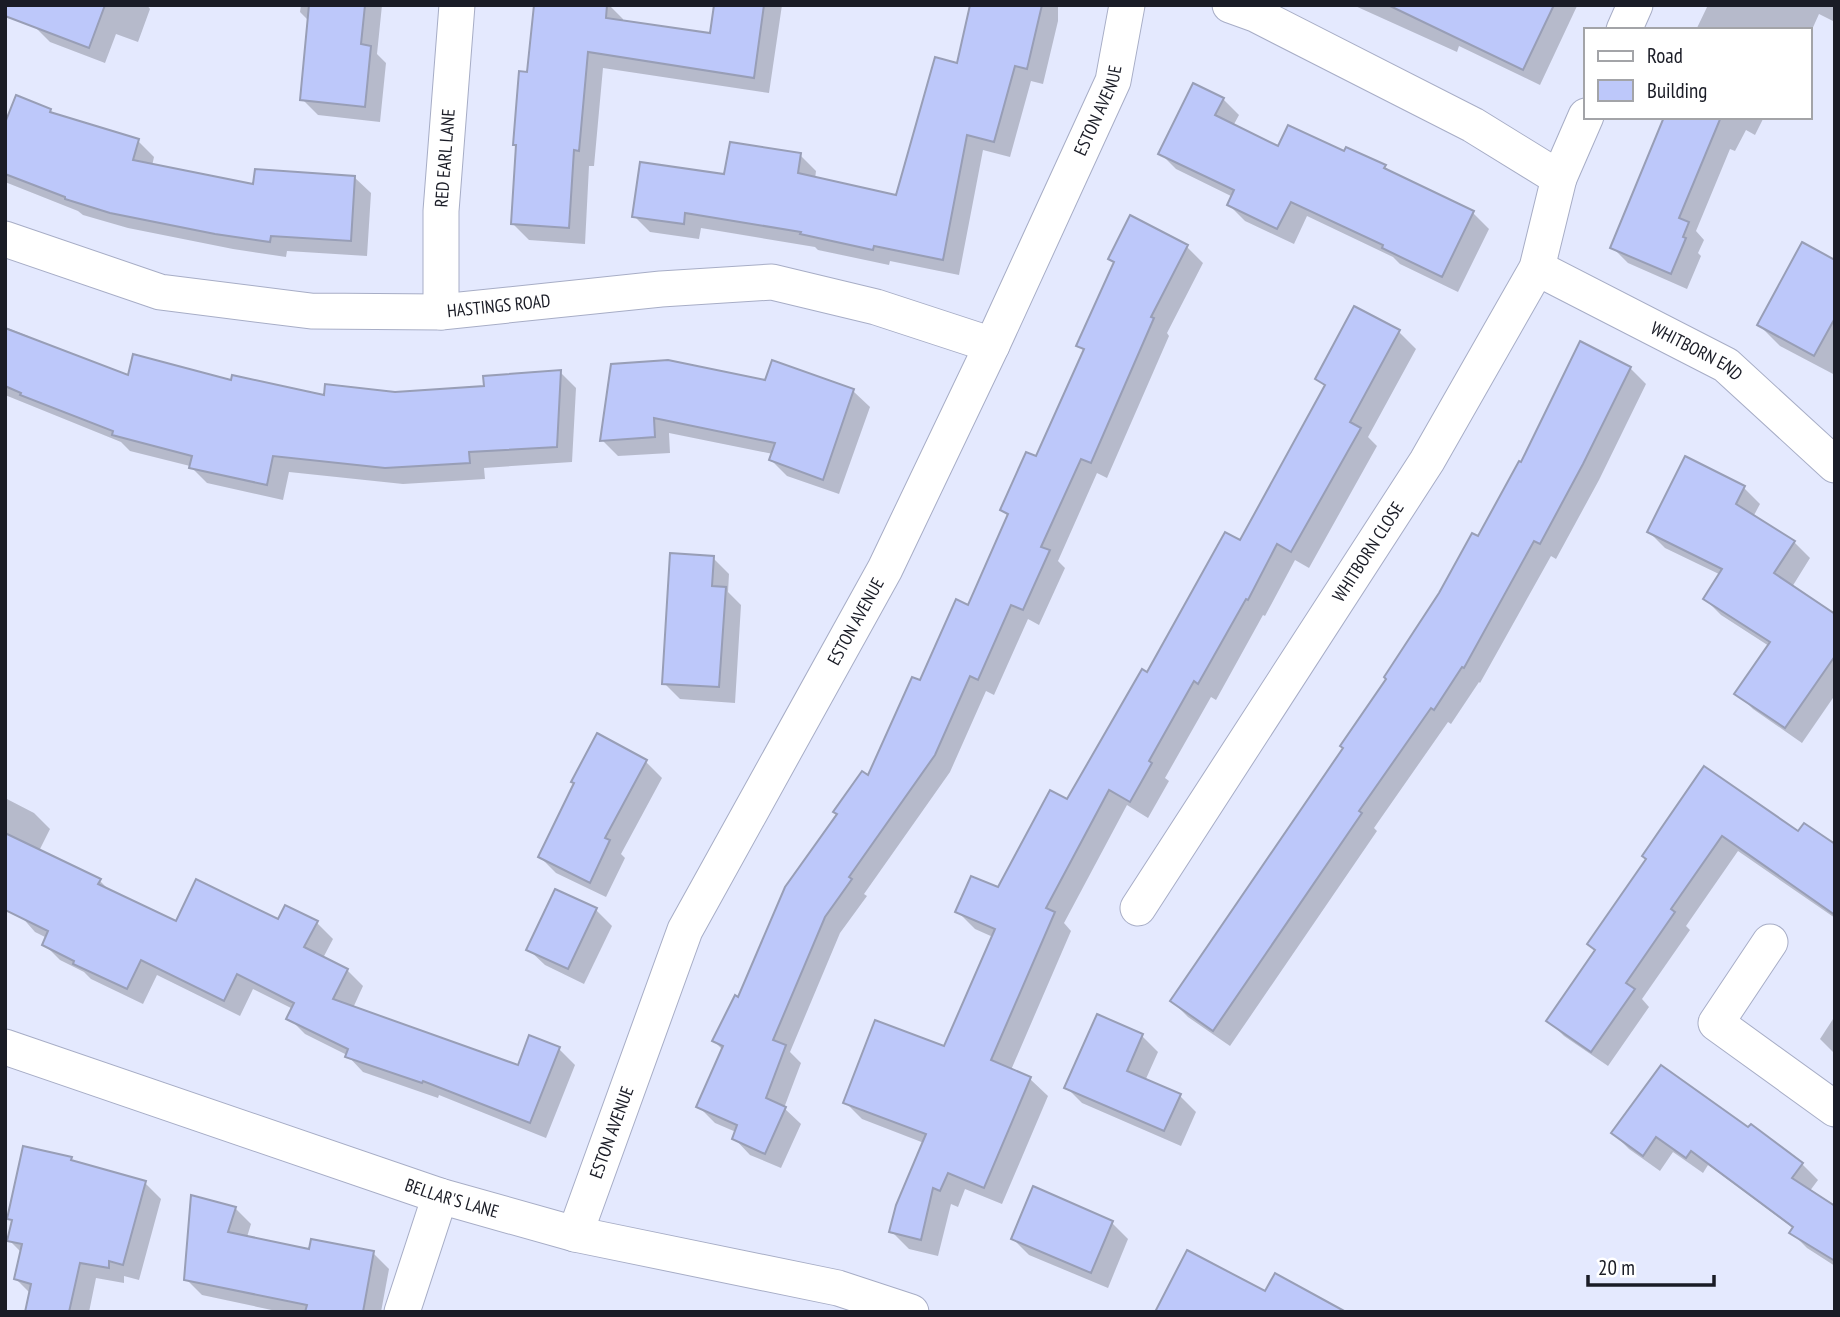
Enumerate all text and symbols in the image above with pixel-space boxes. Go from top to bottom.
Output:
legend [1584,28,1812,119]
text: Road [1647,42,1683,69]
street label: ESTON AVENUE [1068,63,1127,159]
text: Building [1647,77,1707,104]
street label: RED EARL LANE [429,108,460,208]
street label: HASTINGS ROAD [446,289,551,322]
street label: WHITBORN END [1647,316,1748,385]
street label: WHITBORN CLOSE [1327,497,1409,606]
street label: ESTON AVENUE [822,573,889,669]
street label: ESTON AVENUE [584,1083,639,1182]
street label: BELLAR'S LANE [402,1173,502,1223]
scale bar [1588,1244,1714,1288]
text: 20 m [1598,1254,1635,1281]

